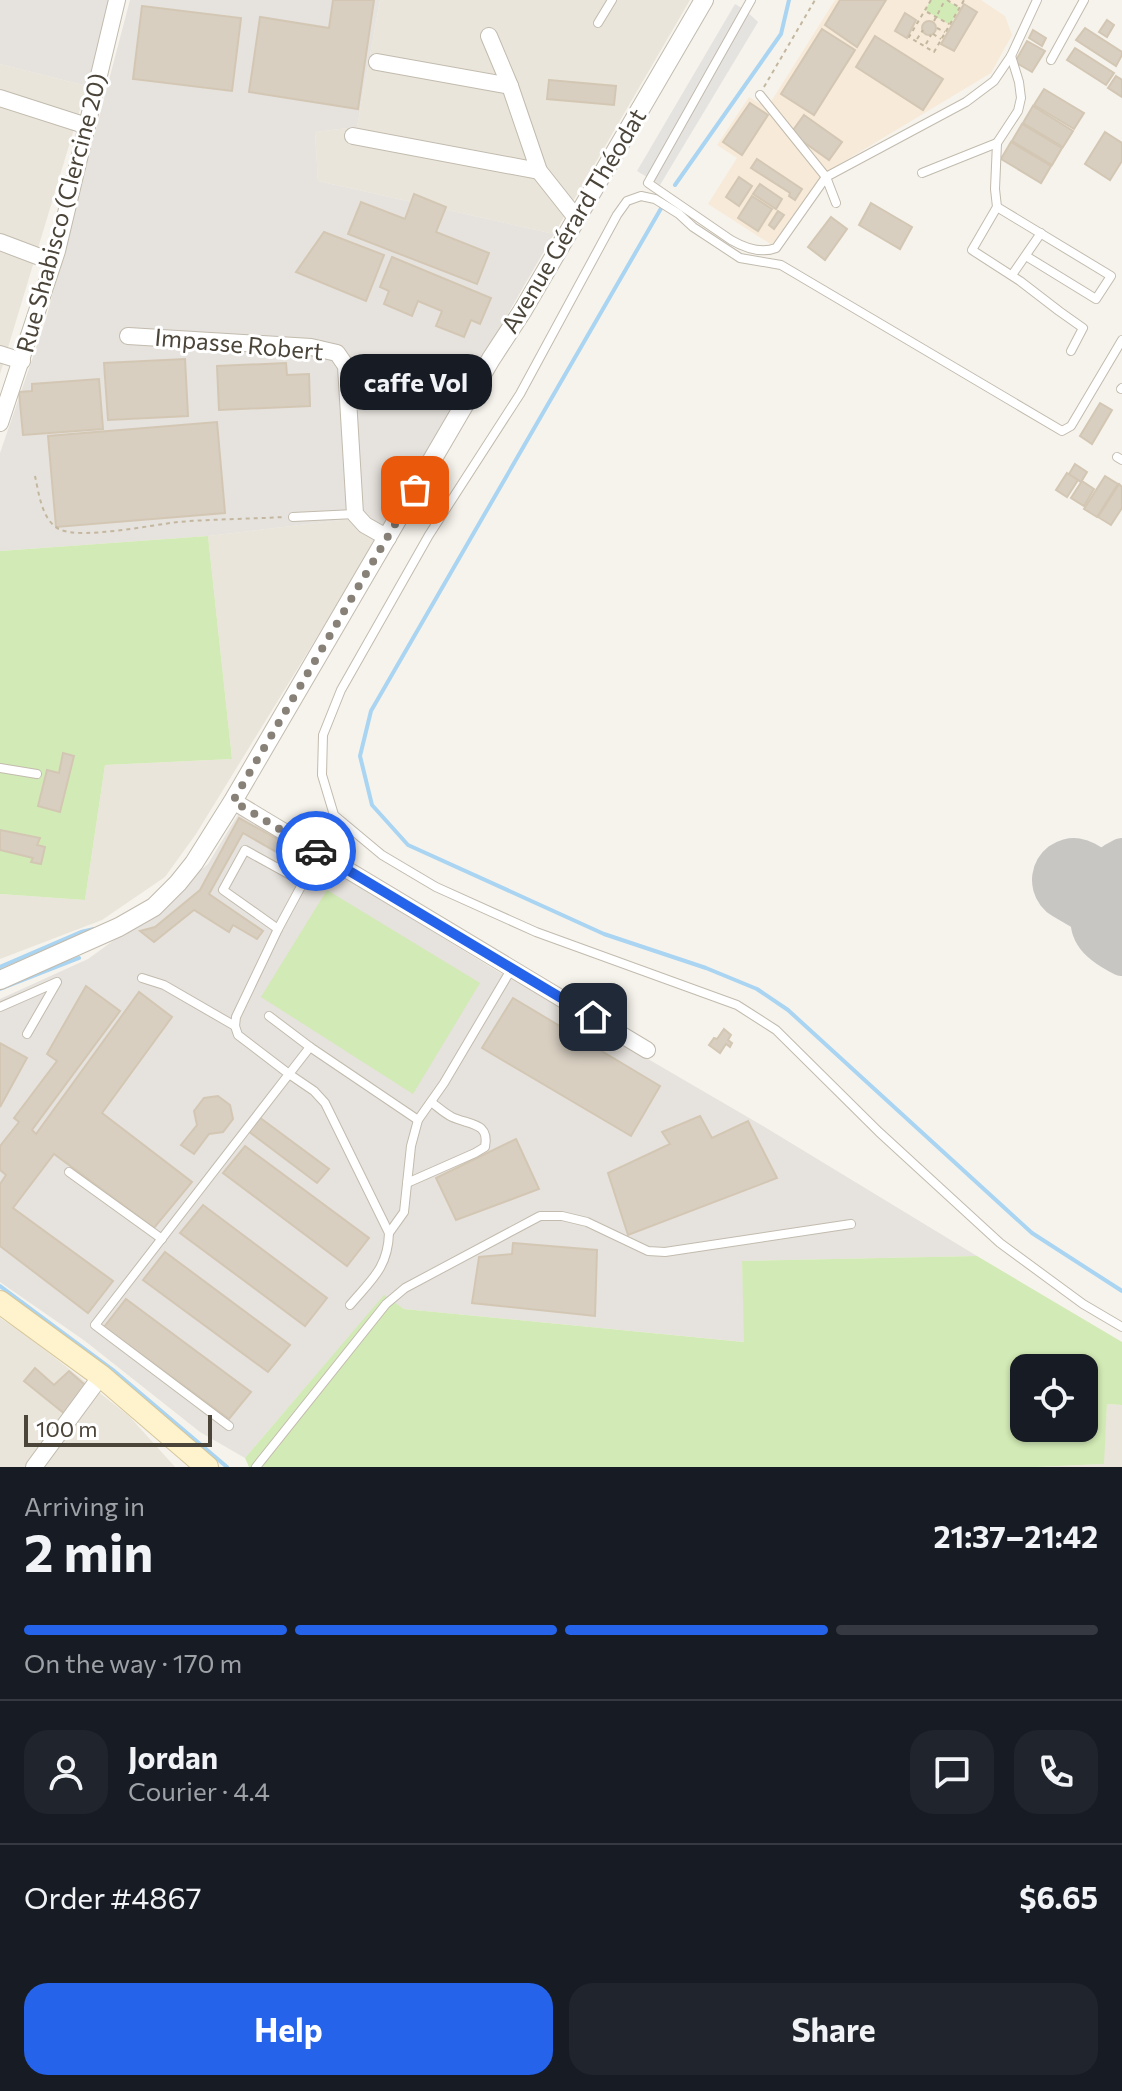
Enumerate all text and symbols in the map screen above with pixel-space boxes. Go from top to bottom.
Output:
street label: Rue Shabisco (Clercine 20) [9,70,112,356]
street label: Avenue Gérard Théodat [494,103,651,338]
street label: Impasse Robert [153,322,325,365]
callout: caffe Vol [339,354,491,410]
text: caffe Vol [364,366,468,397]
pin [381,456,449,524]
icon: bag [393,468,437,512]
courier [276,811,356,891]
icon: car [294,829,338,873]
pin [559,983,627,1051]
icon: home [571,995,615,1039]
map controls [1010,1354,1098,1442]
button: locate [1010,1354,1098,1442]
scale bar [24,1411,212,1447]
text: 100 m [36,1415,98,1442]
text: Arriving in [24,1490,145,1521]
text: 21:37–21:42 [934,1517,1098,1554]
text: 2 min [24,1519,153,1583]
text: On the way · 170 m [24,1647,242,1678]
button: person [24,1730,108,1814]
button: chat [910,1730,994,1814]
button: phone [1014,1730,1098,1814]
text: Jordan [128,1738,218,1775]
text: Courier · 4.4 [128,1775,270,1806]
text: Order #4867 [24,1878,202,1915]
text: $6.65 [1019,1878,1098,1915]
button: Help [24,1983,553,2075]
button: Share [569,1983,1098,2075]

